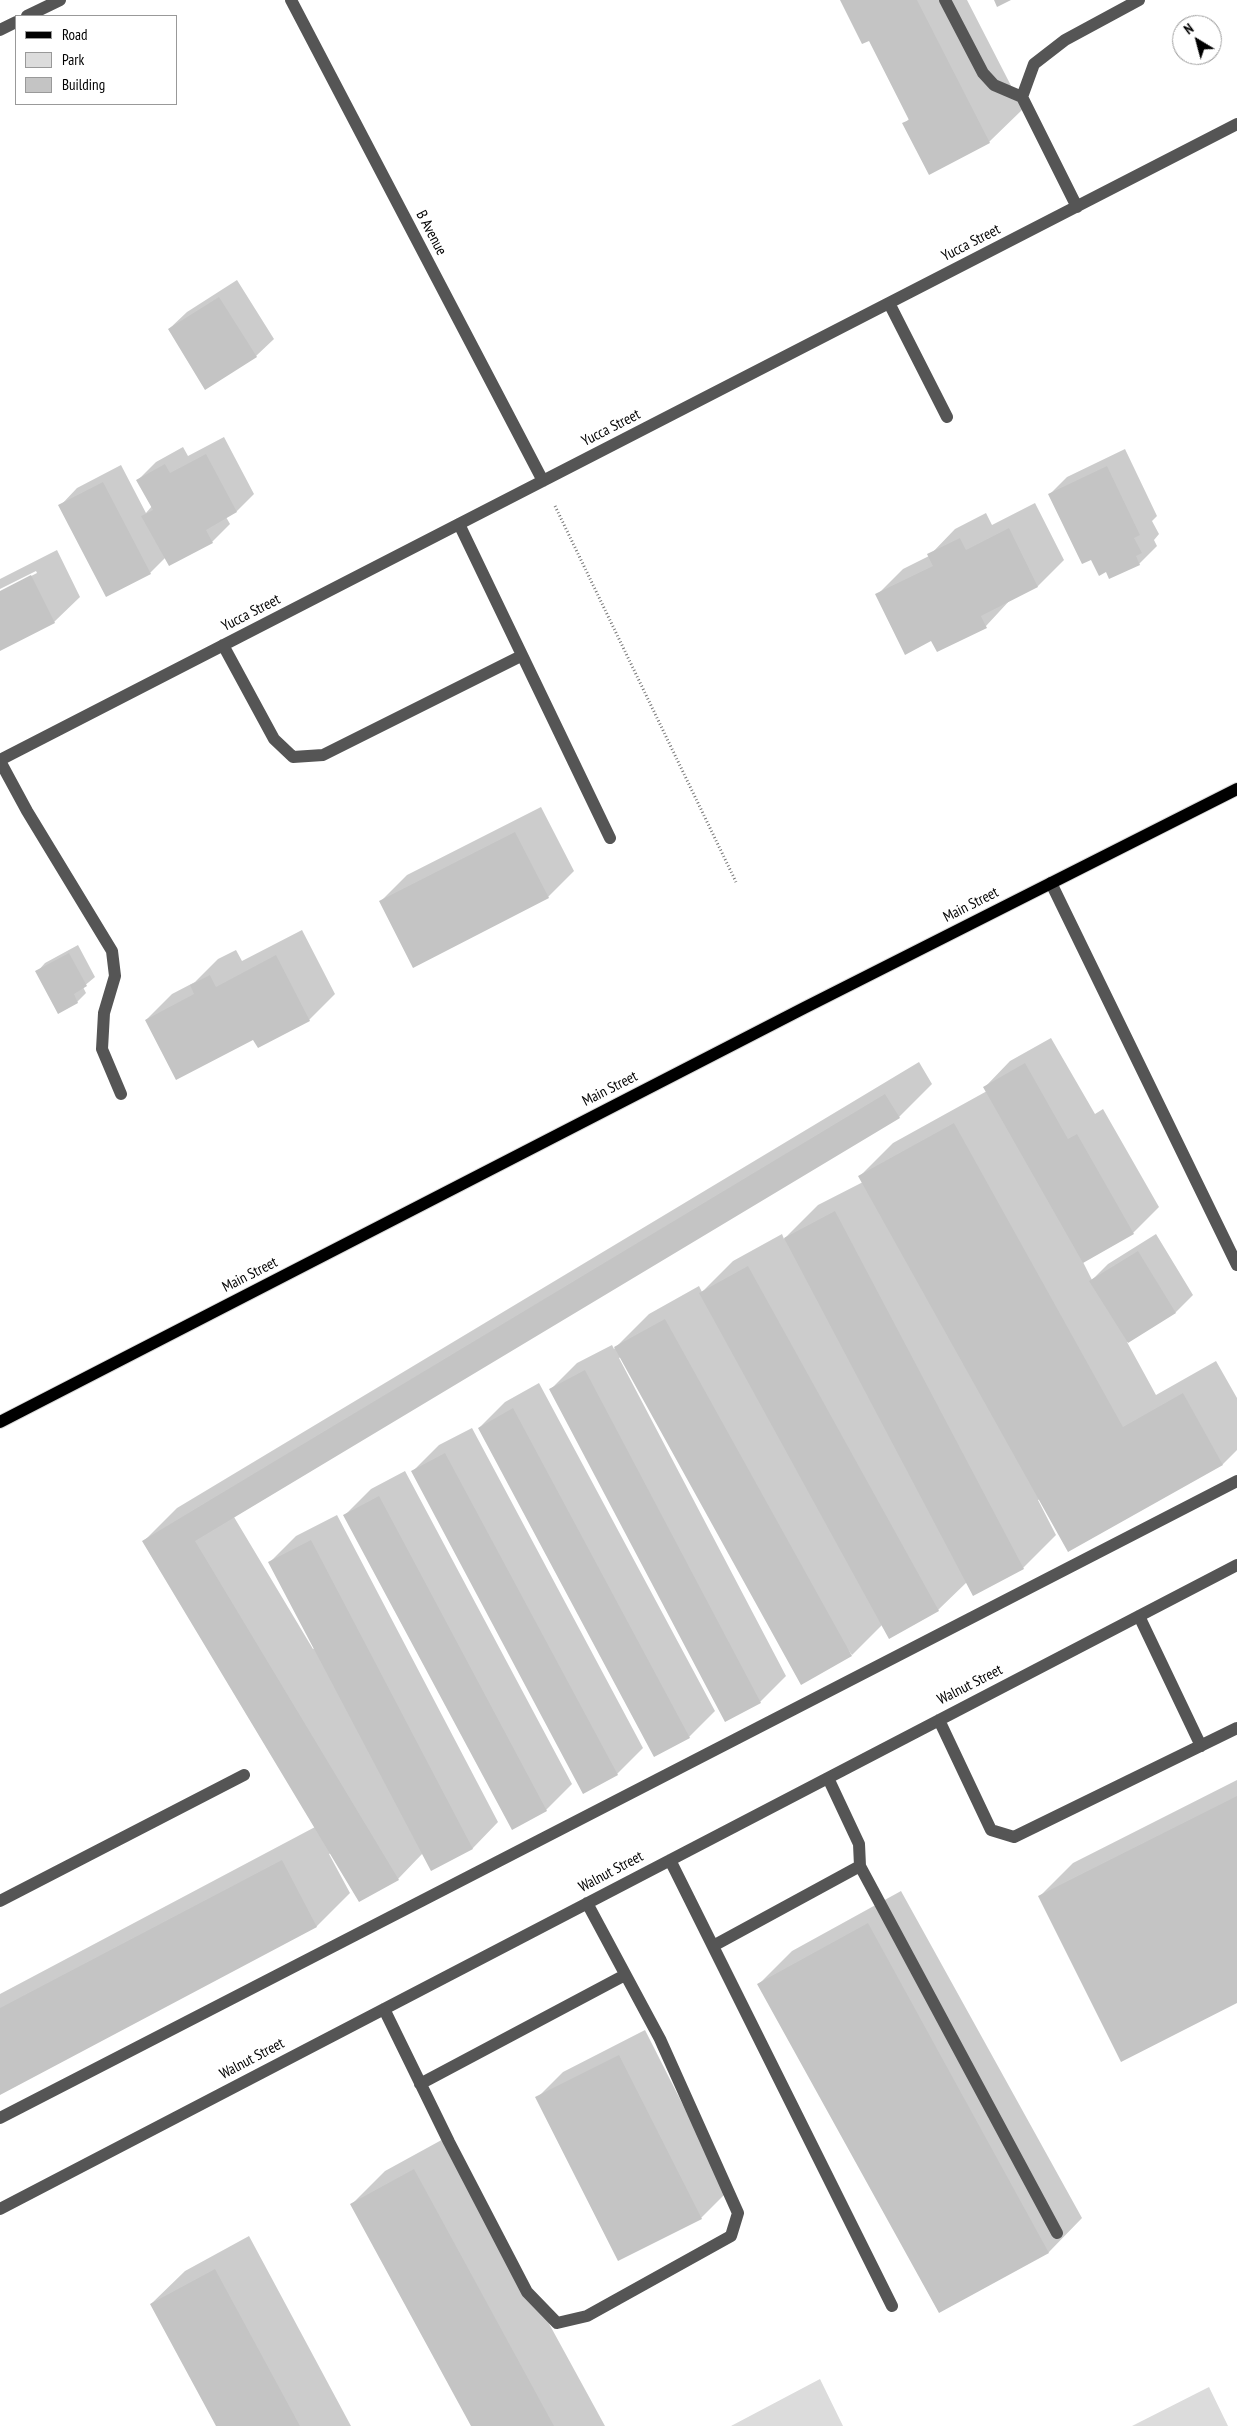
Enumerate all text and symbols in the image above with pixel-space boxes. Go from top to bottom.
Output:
legend [15,15,178,105]
north arrow [1172,15,1222,65]
text: N [1180,19,1197,38]
text: Road [62,25,88,44]
text: Park [62,50,84,69]
text: Building [62,75,105,94]
street label: B Avenue [412,208,450,258]
street label: Yucca Street [939,221,1003,265]
street label: Yucca Street [579,406,643,450]
street label: Yucca Street [219,591,283,635]
street label: Main Street [940,883,1002,927]
street label: Main Street [579,1067,641,1111]
street label: Main Street [219,1253,281,1297]
street label: Walnut Street [934,1661,1006,1709]
street label: Walnut Street [576,1848,646,1896]
street label: Walnut Street [217,2035,287,2083]

